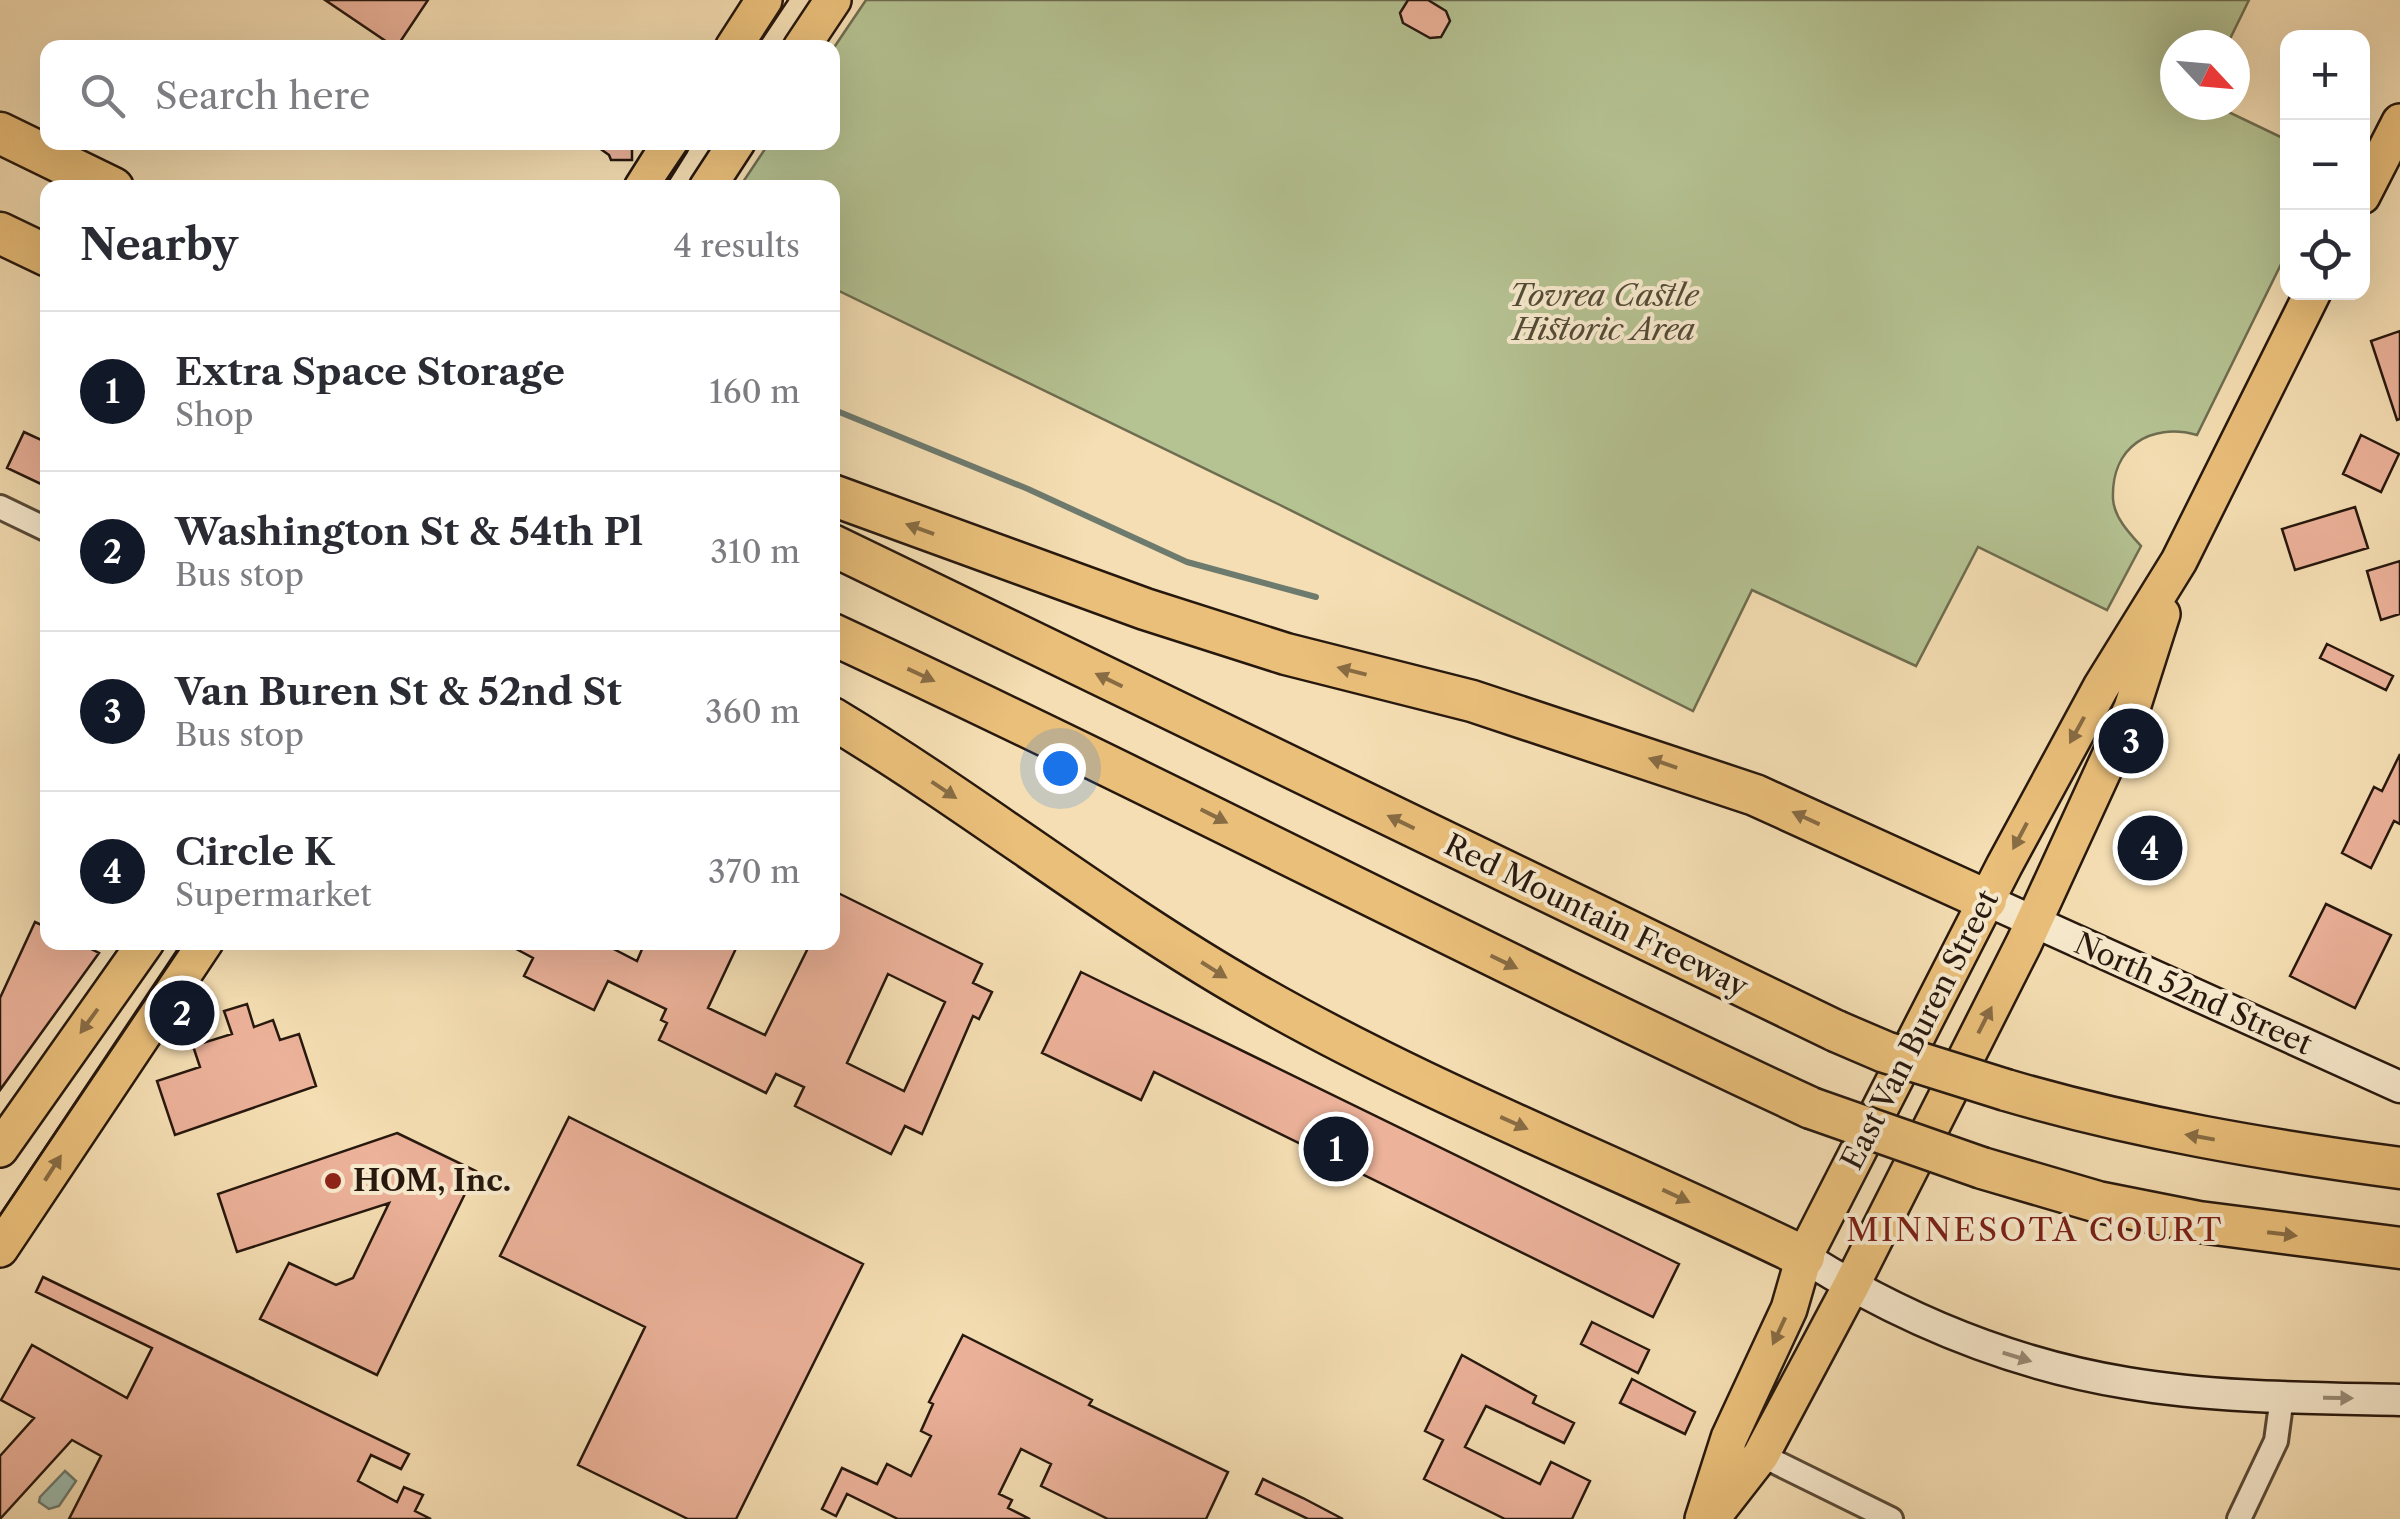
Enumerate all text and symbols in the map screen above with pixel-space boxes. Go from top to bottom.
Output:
north arrow [2160,30,2250,120]
map controls [2280,30,2370,300]
button: + [2280,30,2370,120]
search box [40,40,840,150]
icon: search [75,68,130,123]
text: Search here [155,72,370,119]
button: − [2280,120,2370,210]
button: locate [2280,210,2370,300]
text: Nearby [80,219,238,271]
text: 4 results [674,226,800,265]
park label: Tovrea Castle Historic Area [1509,277,1700,348]
text: Extra Space Storage [175,348,565,395]
text: 1 [105,372,120,411]
text: 160 m [709,372,800,411]
text: Shop [175,395,254,434]
text: Washington St & 54th Pl [175,508,643,555]
one-way arrow [904,521,934,536]
text: 2 [103,532,122,571]
text: 310 m [710,532,800,571]
text: Bus stop [175,555,304,594]
one-way arrow [1336,663,1367,678]
one-way arrow [907,667,936,684]
text: Van Buren St & 52nd St [175,668,622,715]
one-way arrow [1094,671,1123,688]
text: 3 [103,692,122,731]
text: 360 m [705,692,800,731]
pin: 3 [2098,704,2164,778]
text: Bus stop [175,715,304,754]
one-way arrow [2069,715,2086,744]
your location [1035,743,1086,794]
one-way arrow [1648,754,1678,769]
one-way arrow [930,780,957,799]
one-way arrow [1199,808,1228,825]
one-way arrow [1791,809,1820,826]
pin: 4 [2118,810,2182,886]
one-way arrow [1387,813,1416,830]
one-way arrow [2011,822,2028,851]
street label: Red Mountain Freeway [1438,826,1754,1005]
text: Circle K [175,828,334,875]
text: 4 [103,852,122,891]
text: 370 m [708,852,800,891]
text: Supermarket [175,875,372,914]
street label: East Van Buren Street [1833,884,2006,1176]
street label: North 52nd Street [2069,925,2318,1063]
one-way arrow [1490,953,1519,970]
one-way arrow [1200,961,1228,978]
pin: 2 [150,976,214,1050]
one-way arrow [1976,1006,1993,1035]
one-way arrow [79,1008,99,1035]
pin: 1 [1304,1112,1368,1186]
one-way arrow [1499,1115,1529,1131]
one-way arrow [2184,1129,2215,1144]
one-way arrow [44,1154,62,1181]
place label: HOM, Inc. [353,1162,511,1199]
marker: HOM, Inc. [322,1170,344,1192]
one-way arrow [1661,1188,1690,1205]
district label: MINNESOTA COURT [1846,1210,2224,1249]
one-way arrow [2266,1226,2298,1242]
one-way arrow [1771,1317,1788,1346]
one-way arrow [2002,1350,2033,1365]
one-way arrow [2322,1391,2354,1407]

